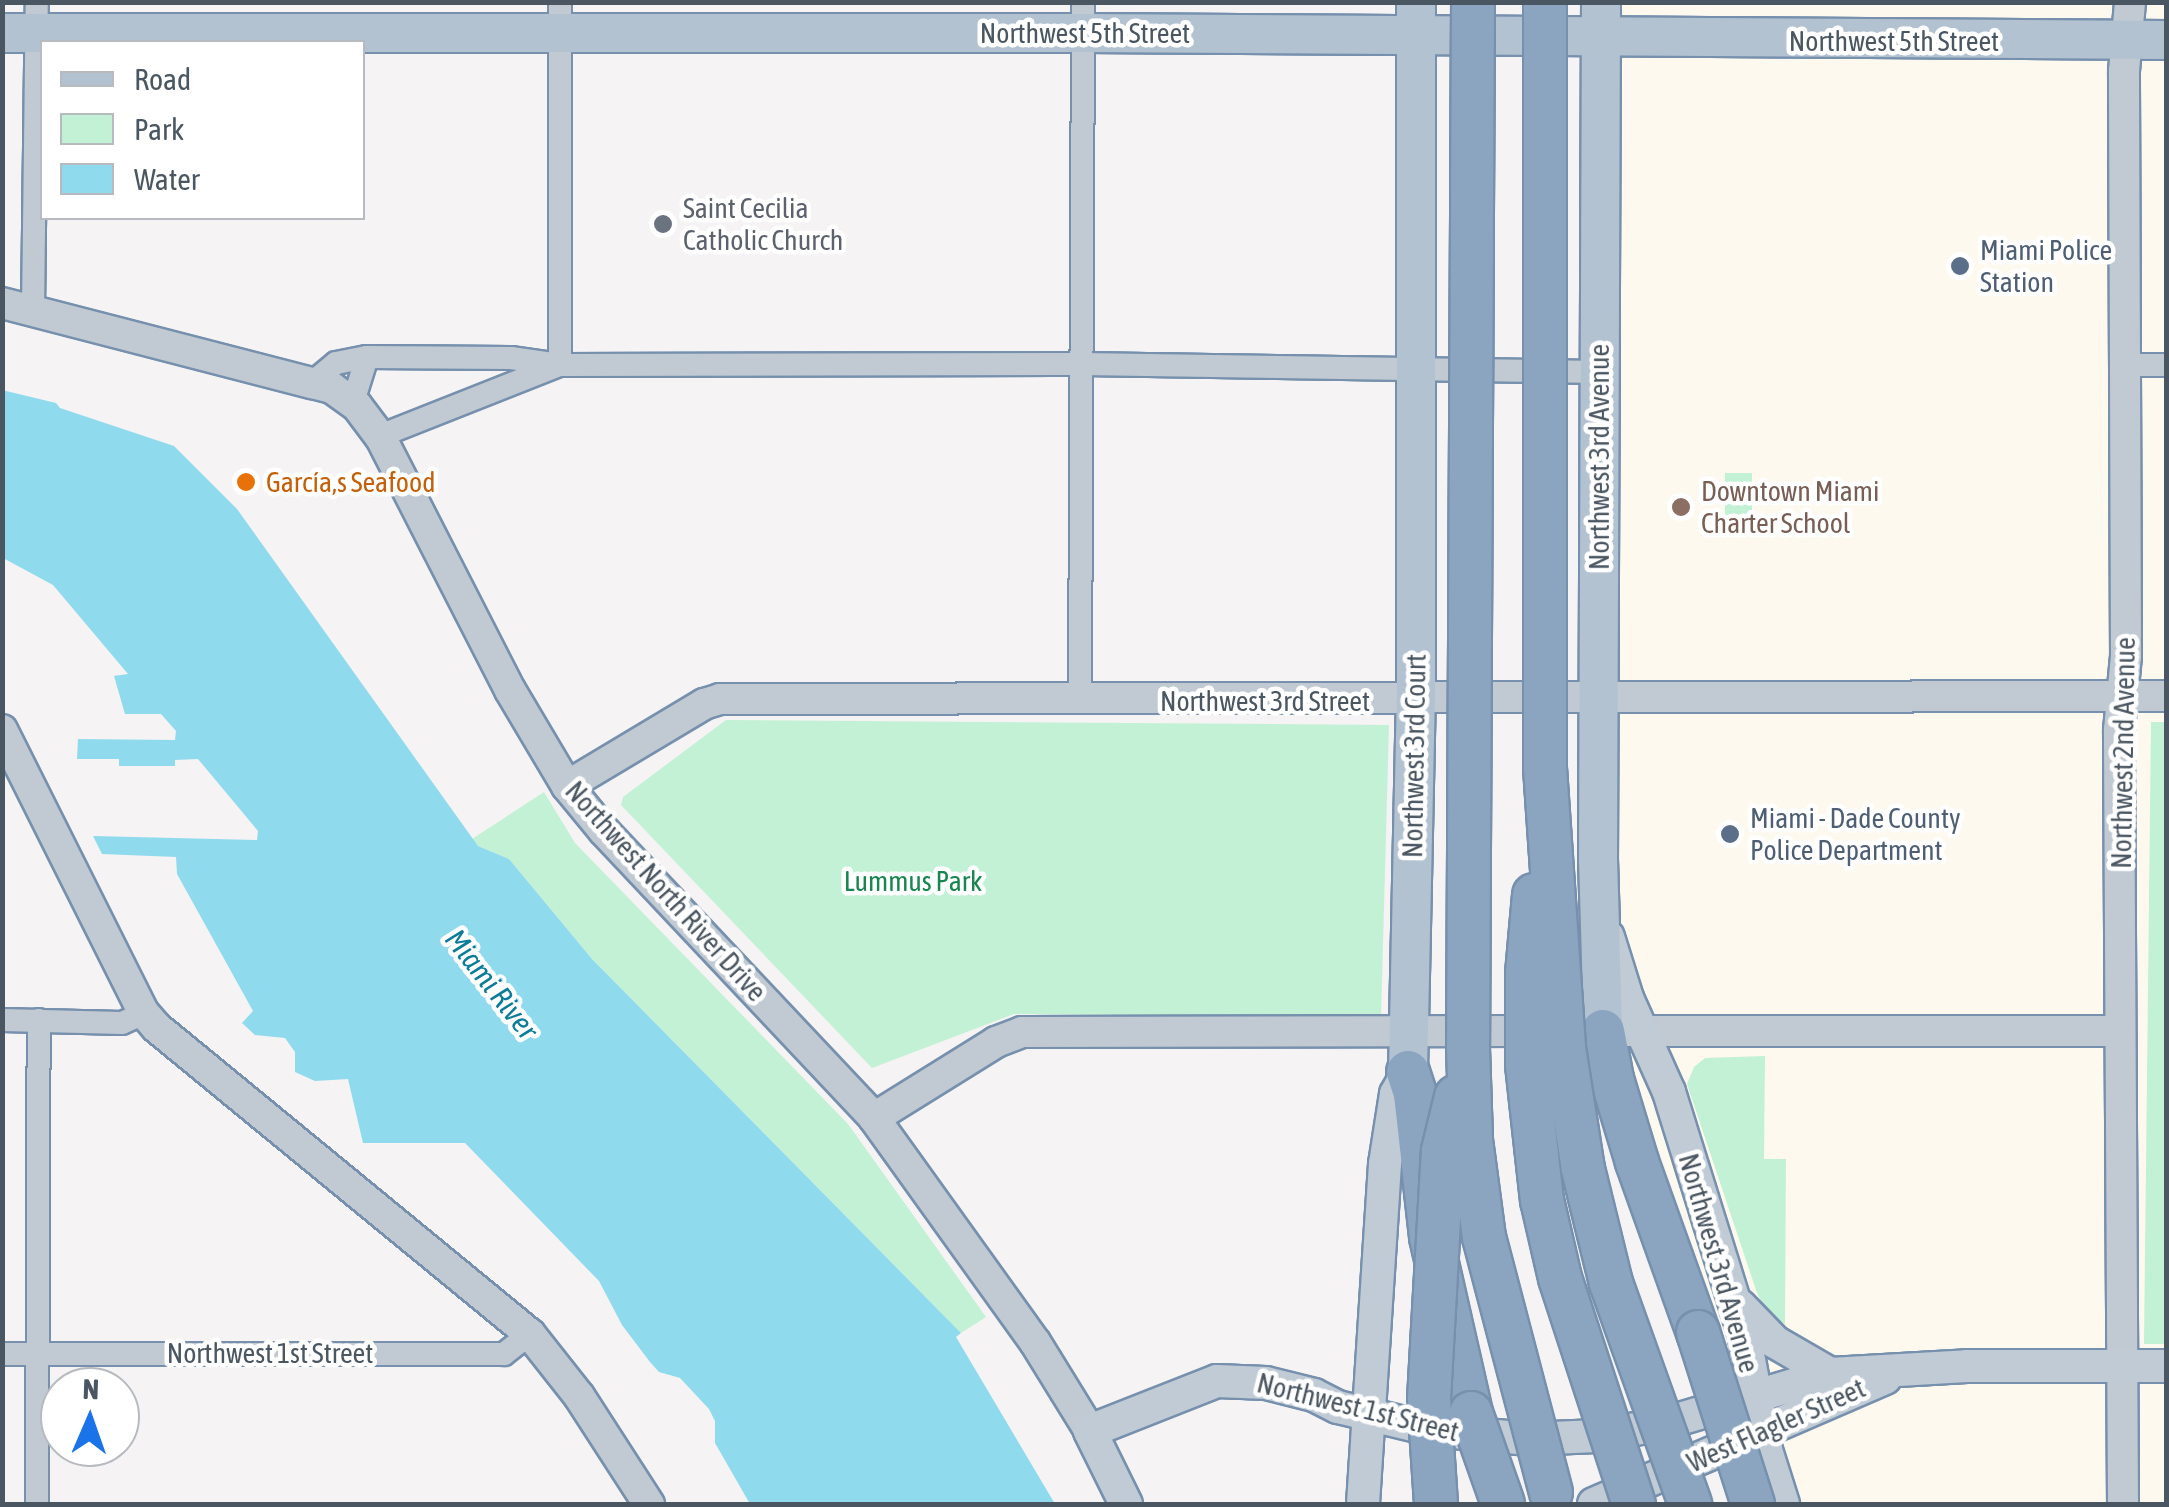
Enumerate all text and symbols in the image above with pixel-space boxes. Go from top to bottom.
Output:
street label: Northwest 5th Street [980,16,1190,50]
street label: Northwest 5th Street [1789,24,1999,58]
legend [40,40,365,220]
text: Road [134,62,191,96]
text: Park [134,112,184,146]
text: Water [134,162,200,196]
place label: Saint Cecilia Catholic Church [683,191,843,257]
marker: Saint Cecilia Catholic Church [652,213,674,235]
place label: Miami Police Station [1980,233,2112,299]
marker: Miami Police Station [1949,255,1971,277]
street label: Northwest 3rd Avenue [1582,344,1616,570]
place label: García,s Seafood [266,465,435,499]
marker: García,s Seafood [235,471,257,493]
place label: Downtown Miami Charter School [1701,474,1879,540]
marker: Downtown Miami Charter School [1670,496,1692,518]
street label: Northwest 2nd Avenue [2104,637,2142,869]
street label: Northwest 3rd Court [1395,654,1433,858]
street label: Northwest 3rd Street [1160,684,1370,718]
street label: Northwest North River Drive [558,774,774,1008]
place label: Miami - Dade County Police Department [1750,801,1960,867]
marker: Miami - Dade County Police Department [1719,823,1741,845]
park label: Lummus Park [844,864,982,898]
water label: Miami River [438,922,546,1046]
street label: Northwest 3rd Avenue [1672,1150,1766,1376]
street label: Northwest 1st Street [167,1336,373,1370]
street label: Northwest 1st Street [1254,1366,1462,1448]
north arrow [40,1367,140,1467]
street label: West Flagler Street [1682,1371,1870,1479]
text: N [82,1373,100,1405]

